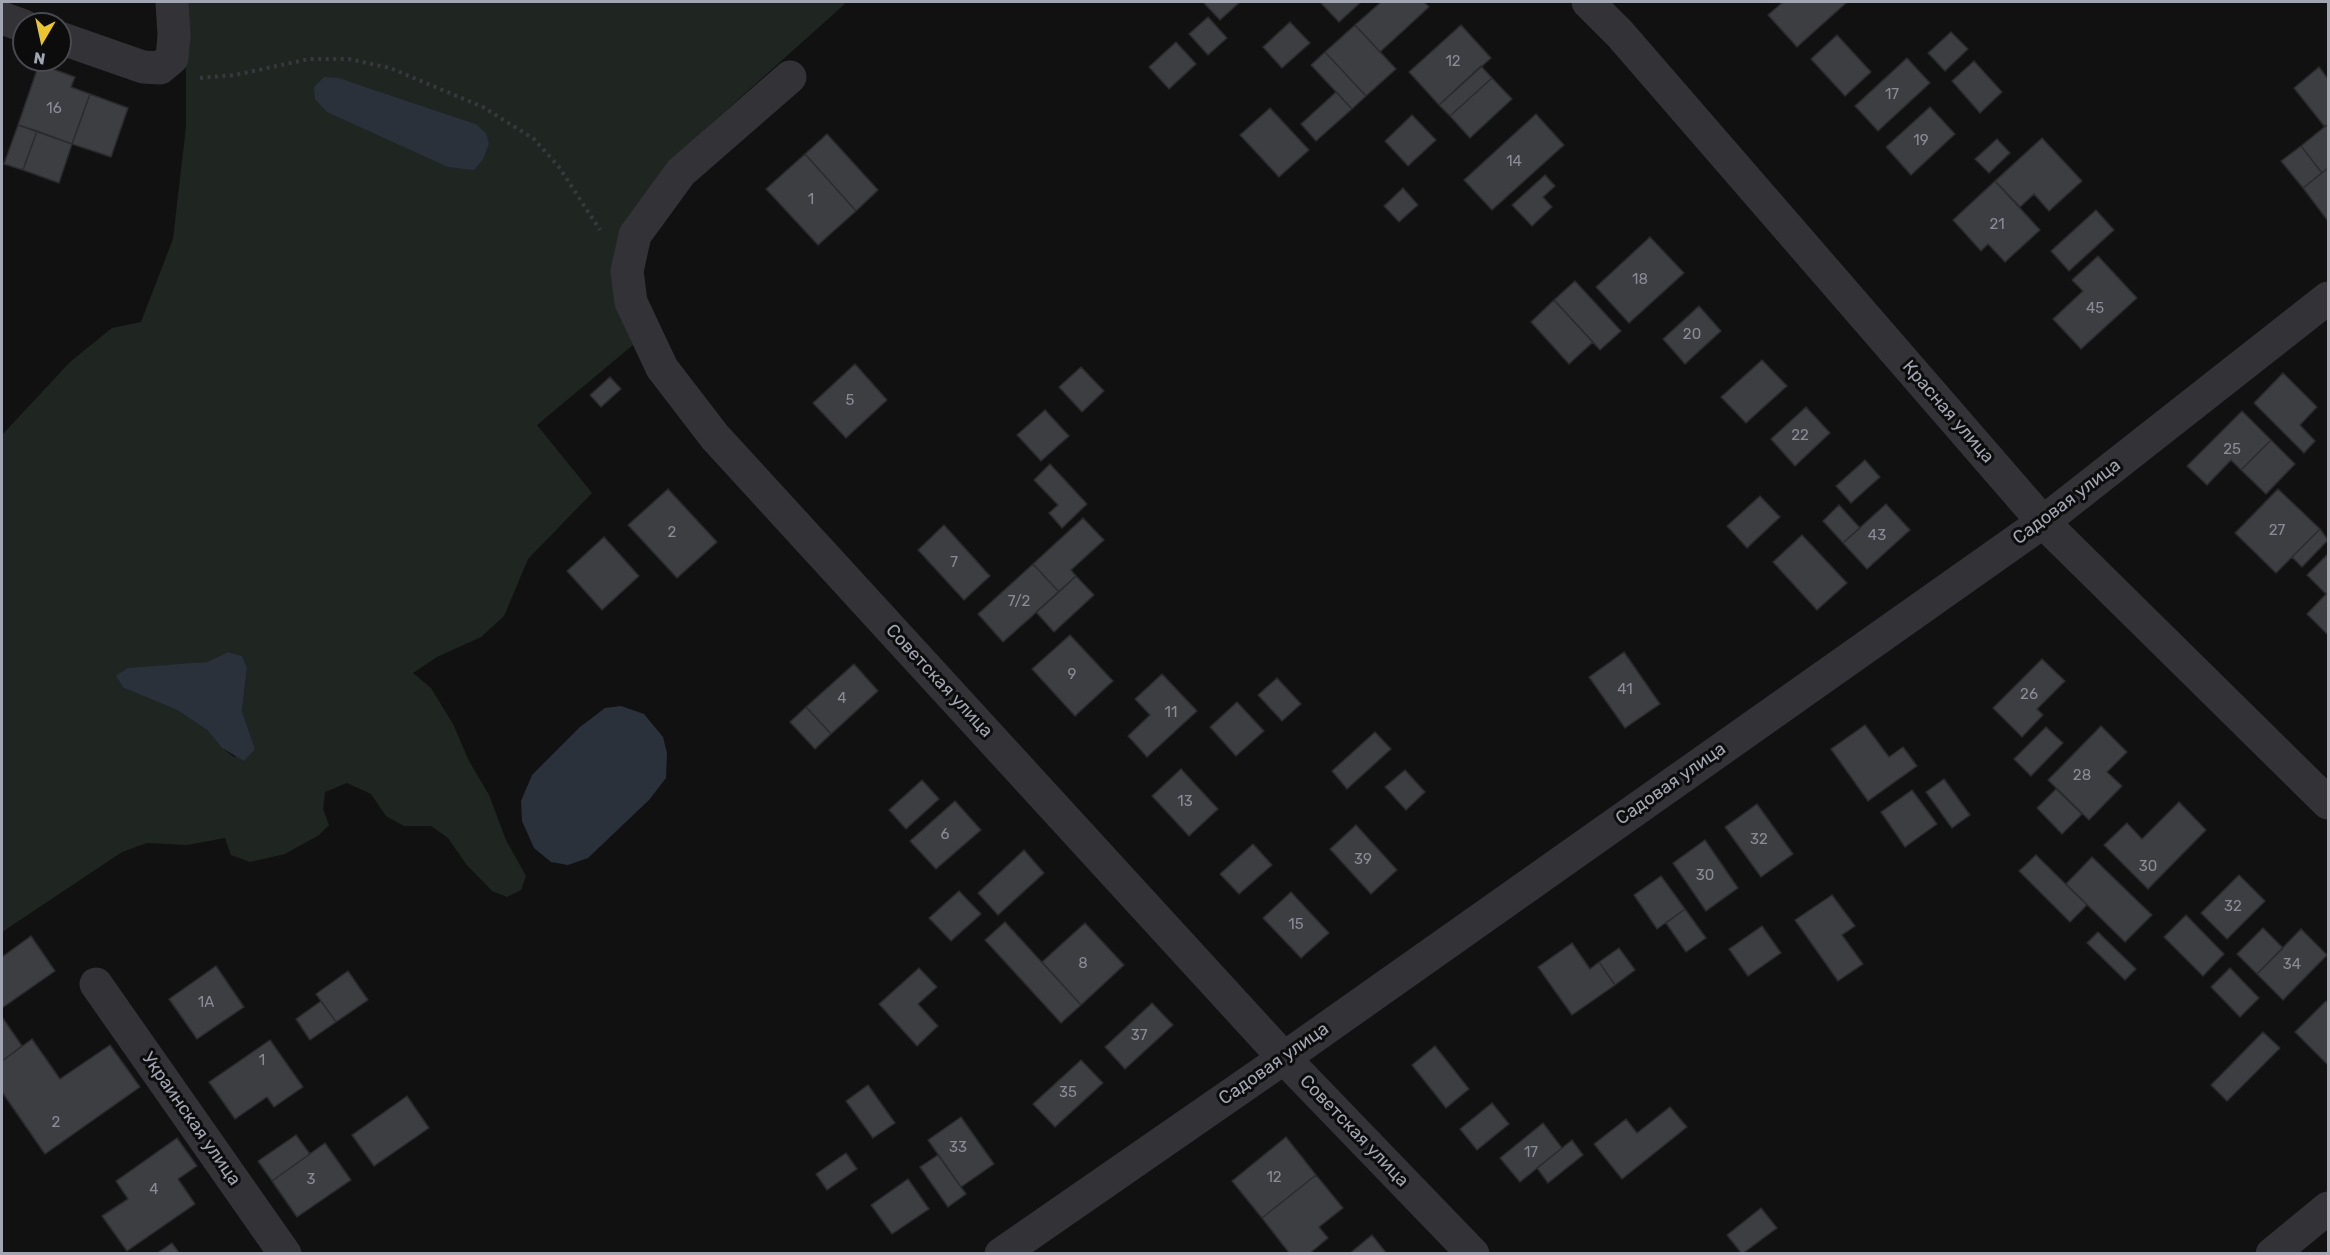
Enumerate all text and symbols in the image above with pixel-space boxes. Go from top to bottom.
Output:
north arrow [12,12,72,72]
text: N [32,48,47,69]
house number: 12 [1445,53,1461,71]
house number: 17 [1885,86,1899,104]
house number: 16 [46,100,62,118]
house number: 19 [1913,132,1929,150]
house number: 14 [1506,153,1522,171]
house number: 1 [808,191,814,209]
house number: 21 [1989,216,2005,234]
house number: 18 [1632,271,1648,289]
house number: 45 [2086,300,2104,318]
house number: 20 [1683,326,1701,344]
street label: Красная улица [1898,356,1998,468]
house number: 5 [846,392,854,410]
house number: 22 [1791,427,1809,445]
house number: 25 [2223,441,2241,459]
street label: Садовая улица [2009,455,2125,549]
house number: 27 [2269,522,2285,540]
house number: 2 [668,524,676,542]
house number: 43 [1868,527,1886,545]
house number: 7 [950,554,958,572]
house number: 7/2 [1008,593,1030,611]
street label: Советская улица [881,620,997,742]
house number: 9 [1068,666,1076,684]
house number: 41 [1617,681,1633,699]
house number: 26 [2020,686,2038,704]
house number: 4 [837,690,847,708]
house number: 11 [1165,704,1177,722]
street label: Садовая улица [1612,738,1730,830]
house number: 28 [2073,767,2091,785]
house number: 13 [1177,793,1193,811]
house number: 6 [940,826,950,844]
house number: 32 [1750,831,1768,849]
house number: 39 [1354,851,1372,869]
house number: 30 [2139,858,2157,876]
house number: 30 [1696,867,1714,885]
house number: 32 [2224,898,2242,916]
house number: 15 [1288,916,1304,934]
house number: 8 [1078,955,1088,973]
house number: 34 [2283,956,2301,974]
house number: 1А [198,994,214,1012]
street label: Садовая улица [1215,1018,1333,1110]
house number: 37 [1131,1027,1147,1045]
street label: Украинская улица [137,1048,245,1190]
house number: 1 [259,1052,265,1070]
street label: Советская улица [1295,1071,1413,1191]
house number: 35 [1059,1084,1077,1102]
house number: 2 [52,1114,60,1132]
house number: 33 [949,1139,967,1157]
house number: 17 [1524,1144,1538,1162]
house number: 12 [1266,1169,1282,1187]
house number: 3 [306,1171,316,1189]
house number: 4 [149,1181,159,1199]

